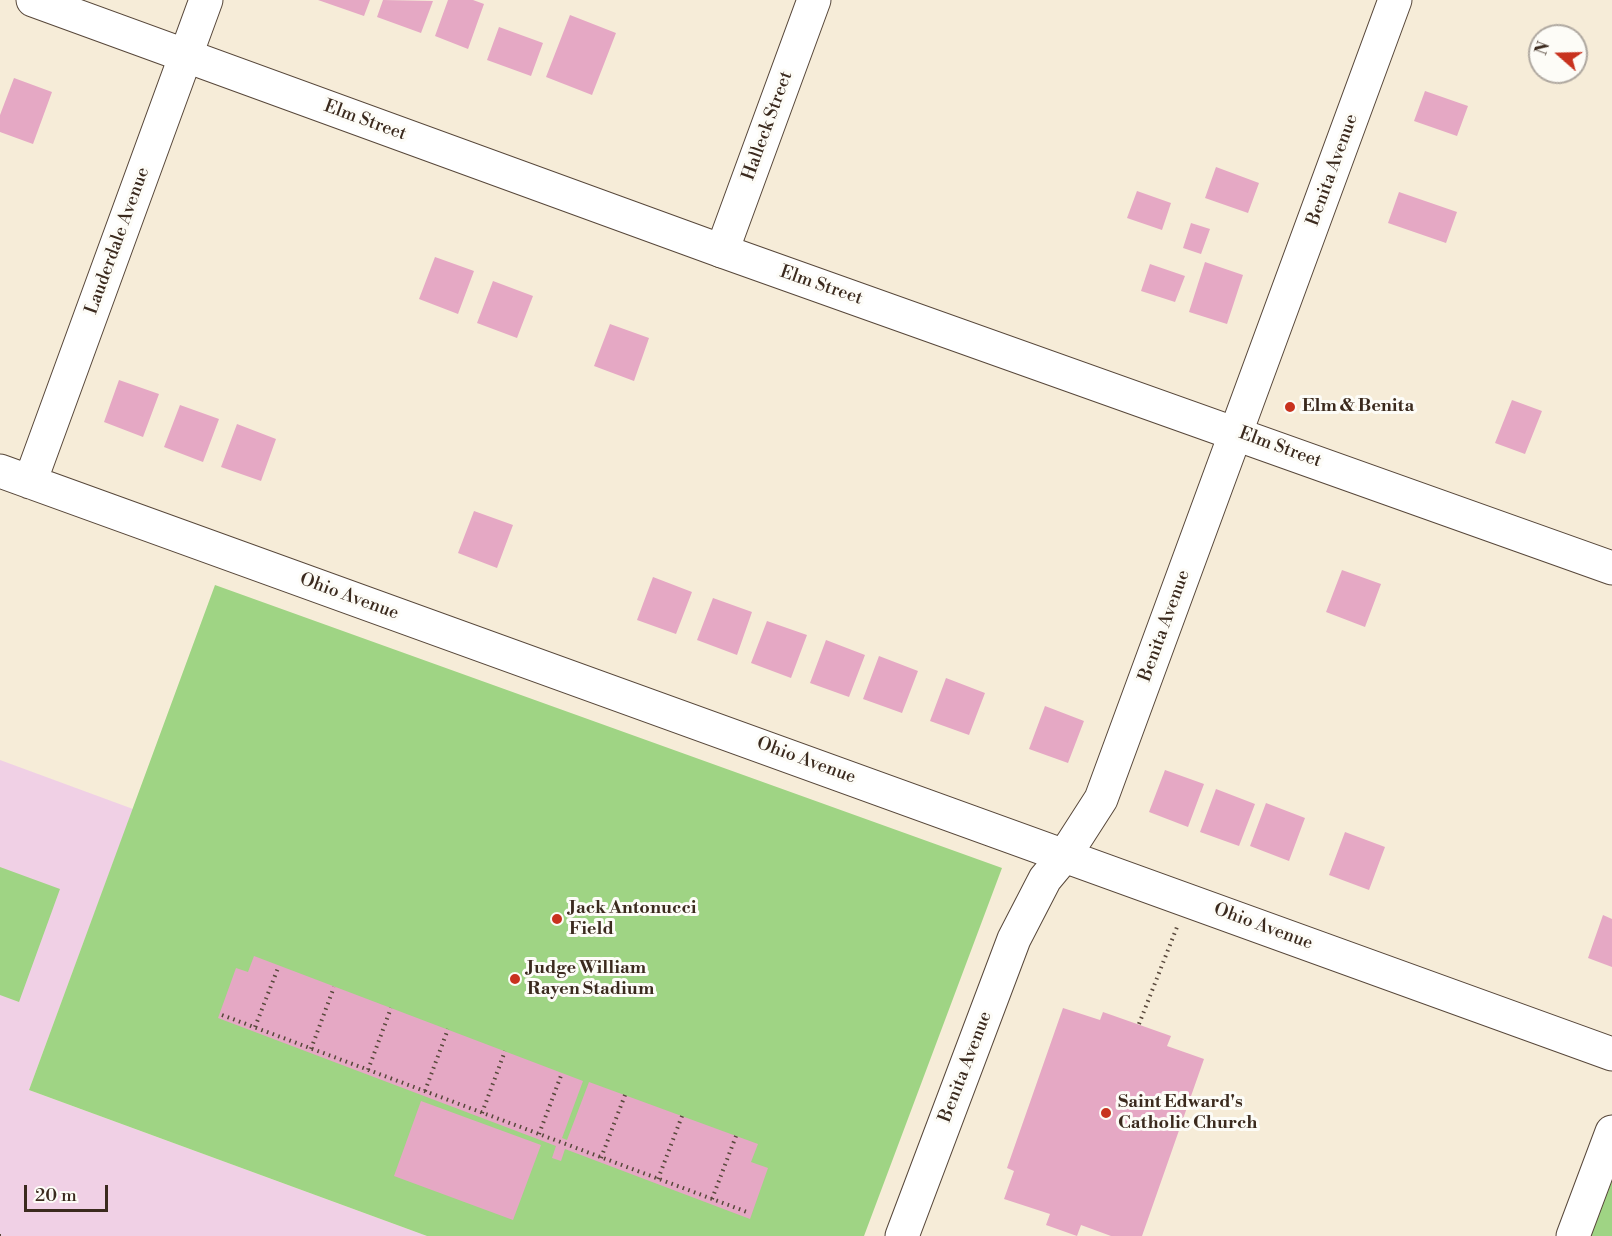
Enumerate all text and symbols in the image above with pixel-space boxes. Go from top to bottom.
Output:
north arrow [1528,24,1588,84]
text: N [1531,39,1555,58]
street label: Halleck Street [738,69,798,183]
street label: Elm Street [321,96,409,146]
street label: Benita Avenue [1303,111,1363,229]
street label: Lauderdale Avenue [81,164,155,318]
street label: Elm Street [777,262,865,310]
place label: Elm & Benita [1302,396,1414,418]
marker: Elm & Benita [1283,400,1297,414]
street label: Elm Street [1236,423,1324,473]
street label: Benita Avenue [1135,567,1195,685]
street label: Ohio Avenue [296,569,402,625]
street label: Ohio Avenue [753,733,859,789]
place label: Jack Antonucci Field [569,898,696,940]
street label: Ohio Avenue [1210,899,1316,955]
marker: Jack Antonucci Field [550,912,564,926]
place label: Judge William Rayen Stadium [527,958,654,1000]
marker: Judge William Rayen Stadium [508,972,522,986]
street label: Benita Avenue [935,1009,997,1125]
place label: Saint Edward's Catholic Church [1118,1092,1257,1134]
marker: Saint Edward's Catholic Church [1099,1106,1113,1120]
scale bar [27,1173,111,1211]
text: 20 m [35,1184,77,1207]

